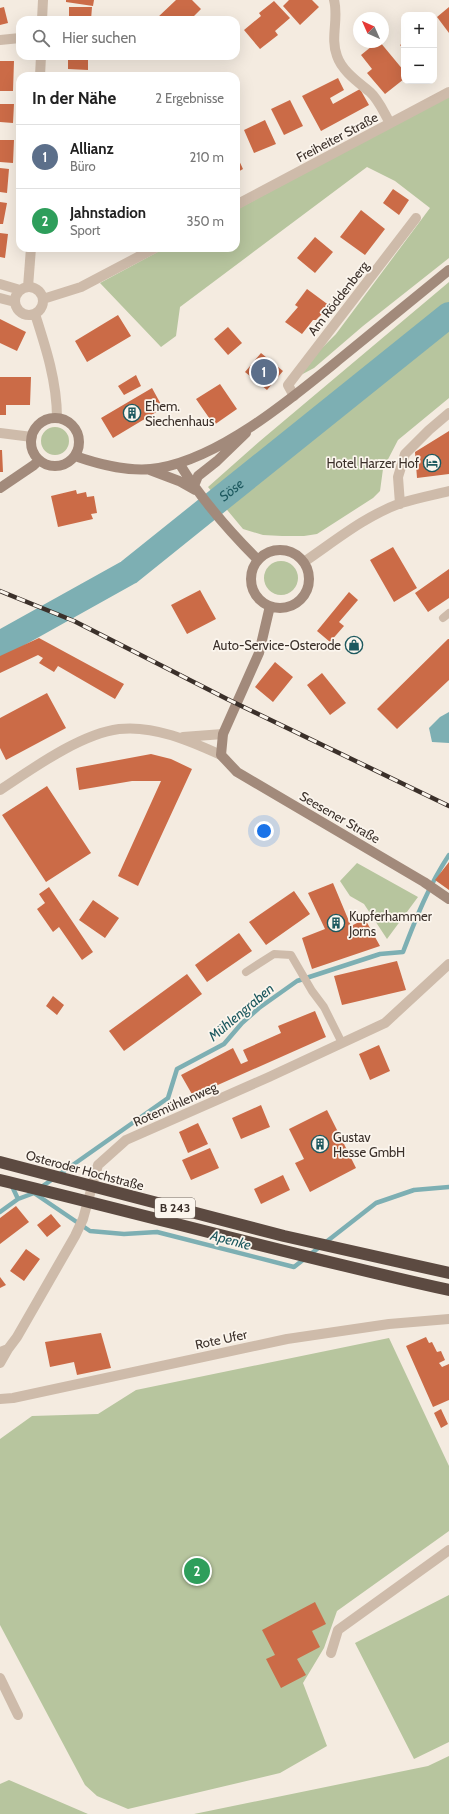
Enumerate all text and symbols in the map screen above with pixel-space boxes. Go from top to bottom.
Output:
north arrow [353,12,389,48]
map controls [401,12,437,84]
button: + [401,12,437,48]
search box [16,16,240,60]
icon: search [30,27,52,49]
text: Hier suchen [62,29,137,47]
button: − [401,48,437,84]
text: In der Nähe [32,88,116,108]
text: 2 Ergebnisse [155,90,224,106]
street label: Freiheiter Straße [293,109,381,165]
text: Allianz [70,140,114,158]
text: 1 [43,149,47,165]
text: 210 m [190,149,224,165]
text: Büro [70,158,96,174]
text: Jahnstadion [70,204,146,222]
text: 2 [42,213,48,229]
text: 350 m [187,213,224,229]
text: Sport [70,222,100,238]
street label: Am Röddenberg [304,257,372,338]
pin: 1 [251,357,277,387]
place label: Ehem. Siechenhaus [145,398,215,429]
building icon: Ehem. Siechenhaus [122,403,142,423]
hotel icon: Hotel Harzer Hof [422,453,442,473]
place label: Hotel Harzer Hof [327,455,420,471]
water label: Söse [215,474,248,505]
shop icon: Auto-Service-Osterode [344,635,364,655]
place label: Auto-Service-Osterode [213,637,341,653]
street label: Seesener Straße [297,788,383,847]
your location [254,821,274,841]
place label: Kupferhammer Jorns [348,908,433,939]
building icon: Kupferhammer Jorns [326,913,346,933]
water label: Mühlengraben [204,979,278,1045]
street label: Rotemühlenweg [131,1078,220,1130]
place label: Gustav Hesse GmbH [333,1129,405,1160]
building icon: Gustav Hesse GmbH [310,1134,330,1154]
street label: Osteroder Hochstraße [24,1147,146,1194]
road number: B 243 [155,1198,195,1218]
water label: Apenke [208,1226,254,1254]
street label: Rote Ufer [193,1325,249,1352]
pin: 2 [184,1556,210,1586]

